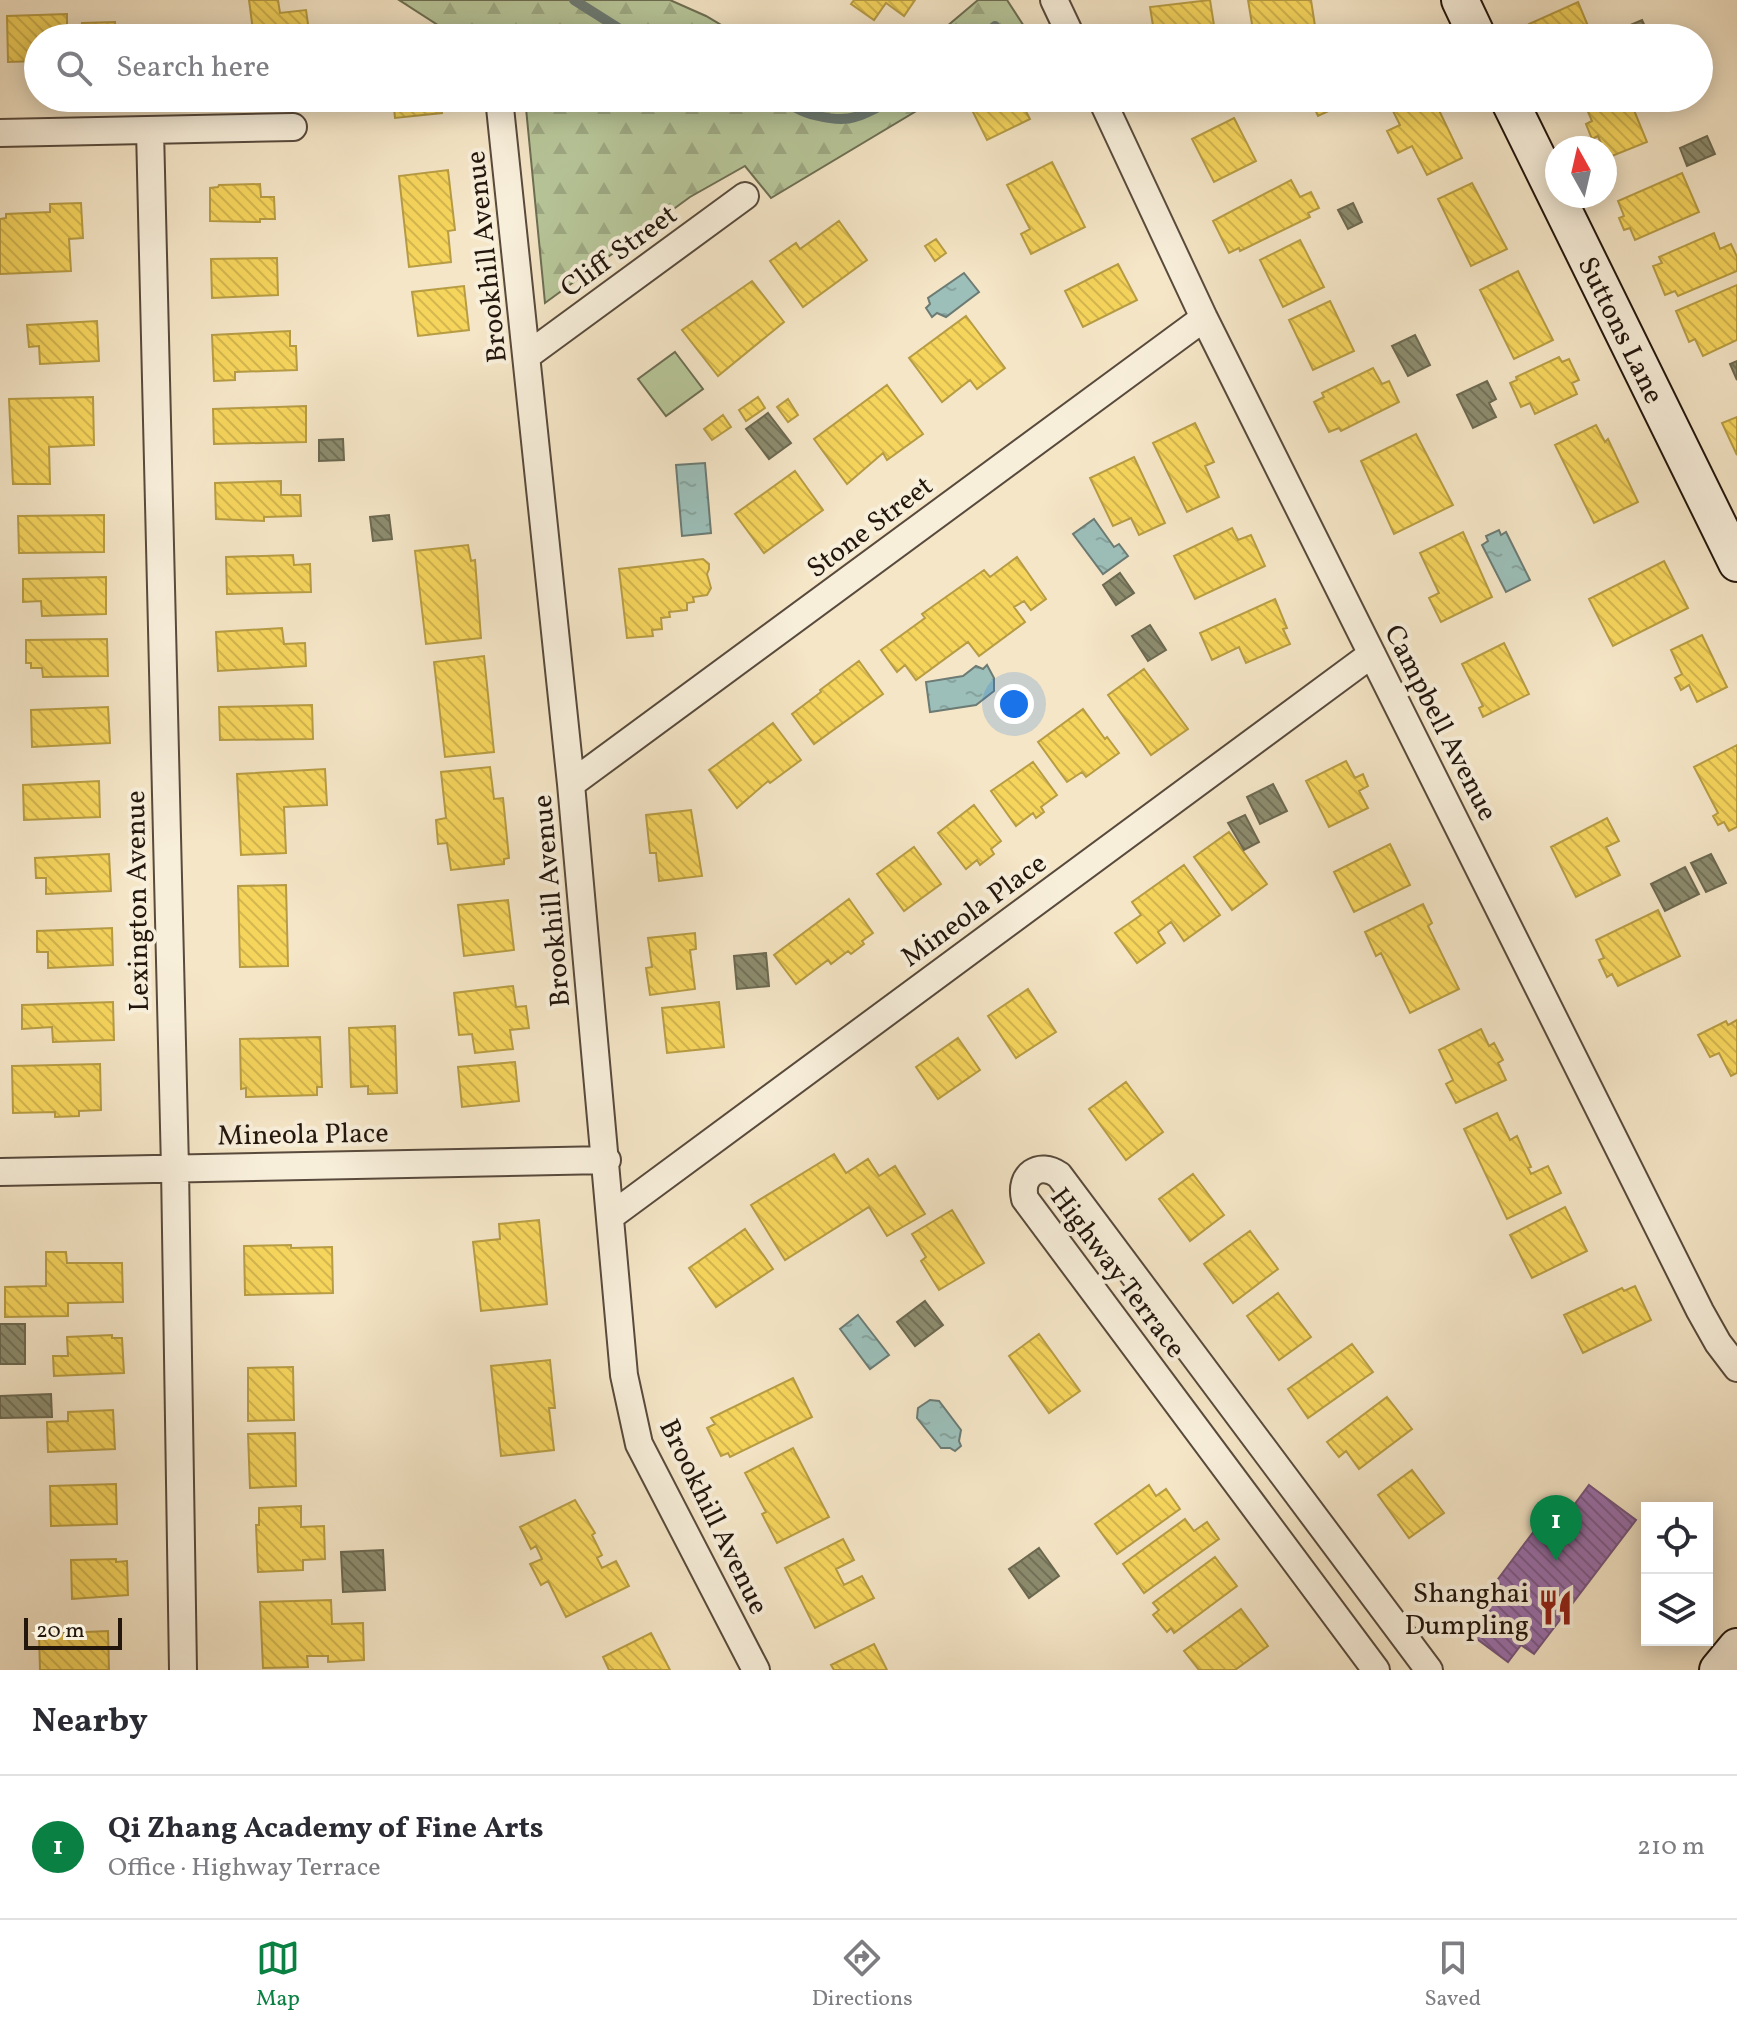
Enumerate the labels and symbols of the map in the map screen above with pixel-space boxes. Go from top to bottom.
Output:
north arrow [1545,136,1617,208]
street label: Brookhill Avenue [457,149,518,365]
street label: Cliff Street [553,196,686,308]
street label: Suttons Lane [1567,251,1672,411]
street label: Stone Street [799,468,942,588]
street label: Campbell Avenue [1374,618,1506,828]
your location [994,684,1034,724]
street label: Lexington Avenue [117,790,160,1012]
street label: Brookhill Avenue [524,793,581,1009]
street label: Mineola Place [894,845,1055,977]
street label: Mineola Place [217,1115,389,1156]
street label: Highway Terrace [1040,1180,1194,1367]
street label: Brookhill Avenue [649,1413,777,1621]
pin: 1 [1530,1495,1582,1561]
place label: Shanghai Dumpling [1404,1575,1529,1646]
restaurant icon: Shanghai Dumpling [1536,1589,1574,1627]
scale bar [24,1614,122,1650]

